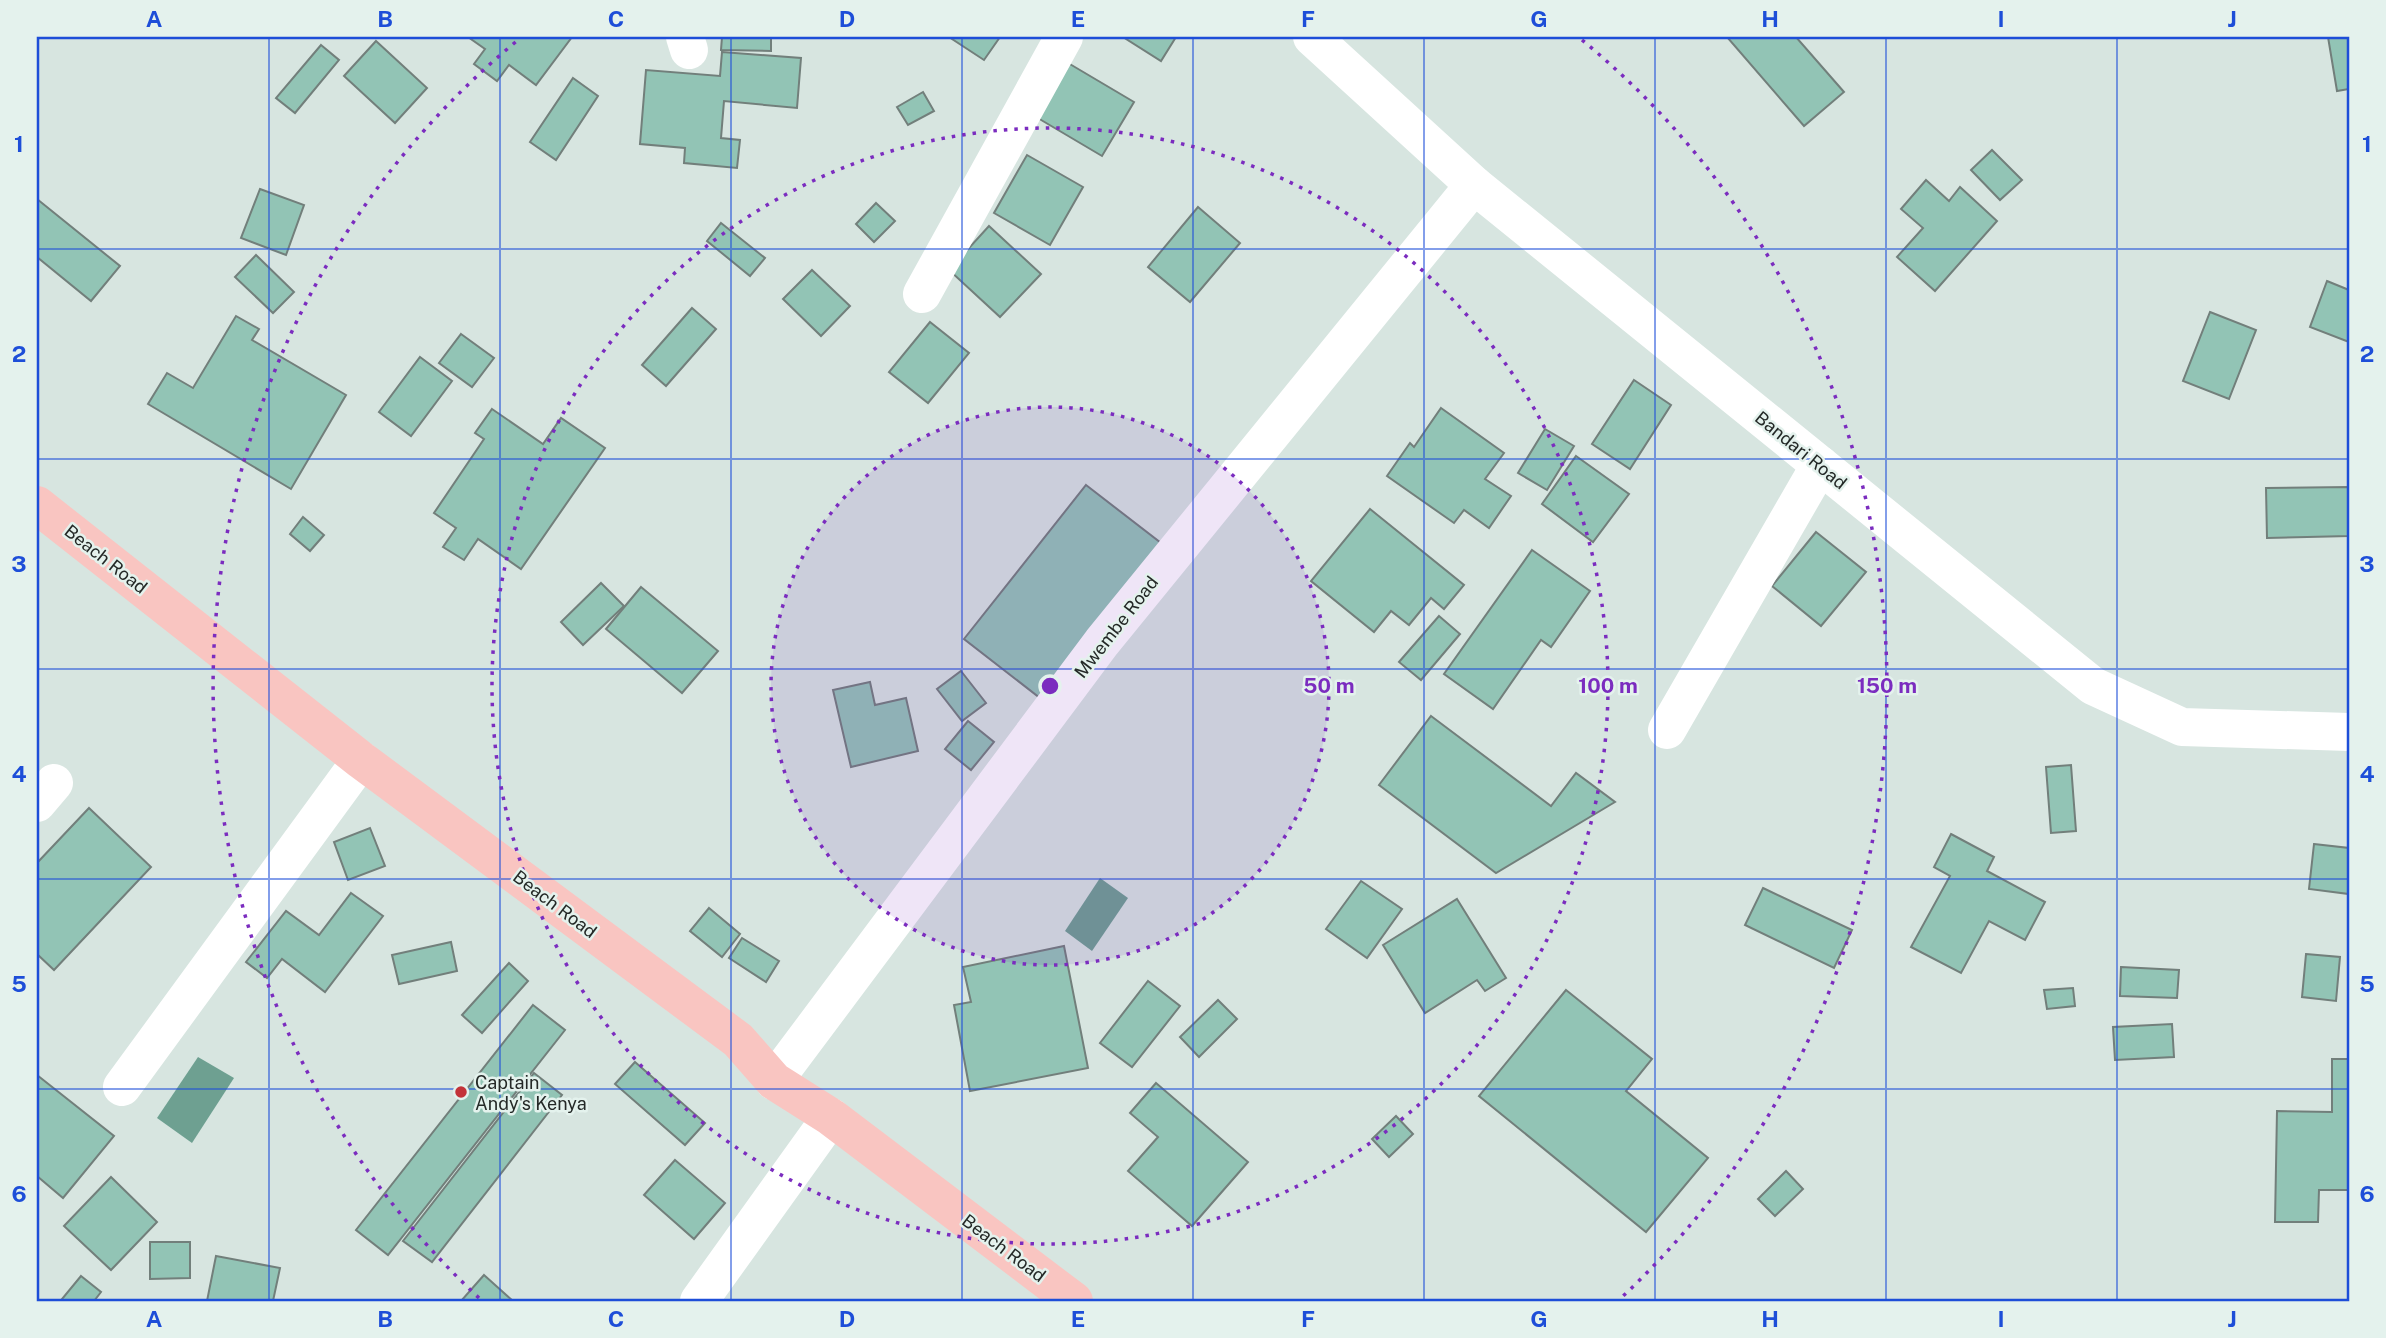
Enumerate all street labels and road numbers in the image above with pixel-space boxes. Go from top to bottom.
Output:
street label: Bandari Road [1751,407,1851,493]
street label: Beach Road [60,520,152,598]
street label: Mwembe Road [1070,572,1162,682]
street label: Beach Road [509,866,601,942]
street label: Beach Road [958,1210,1050,1286]

